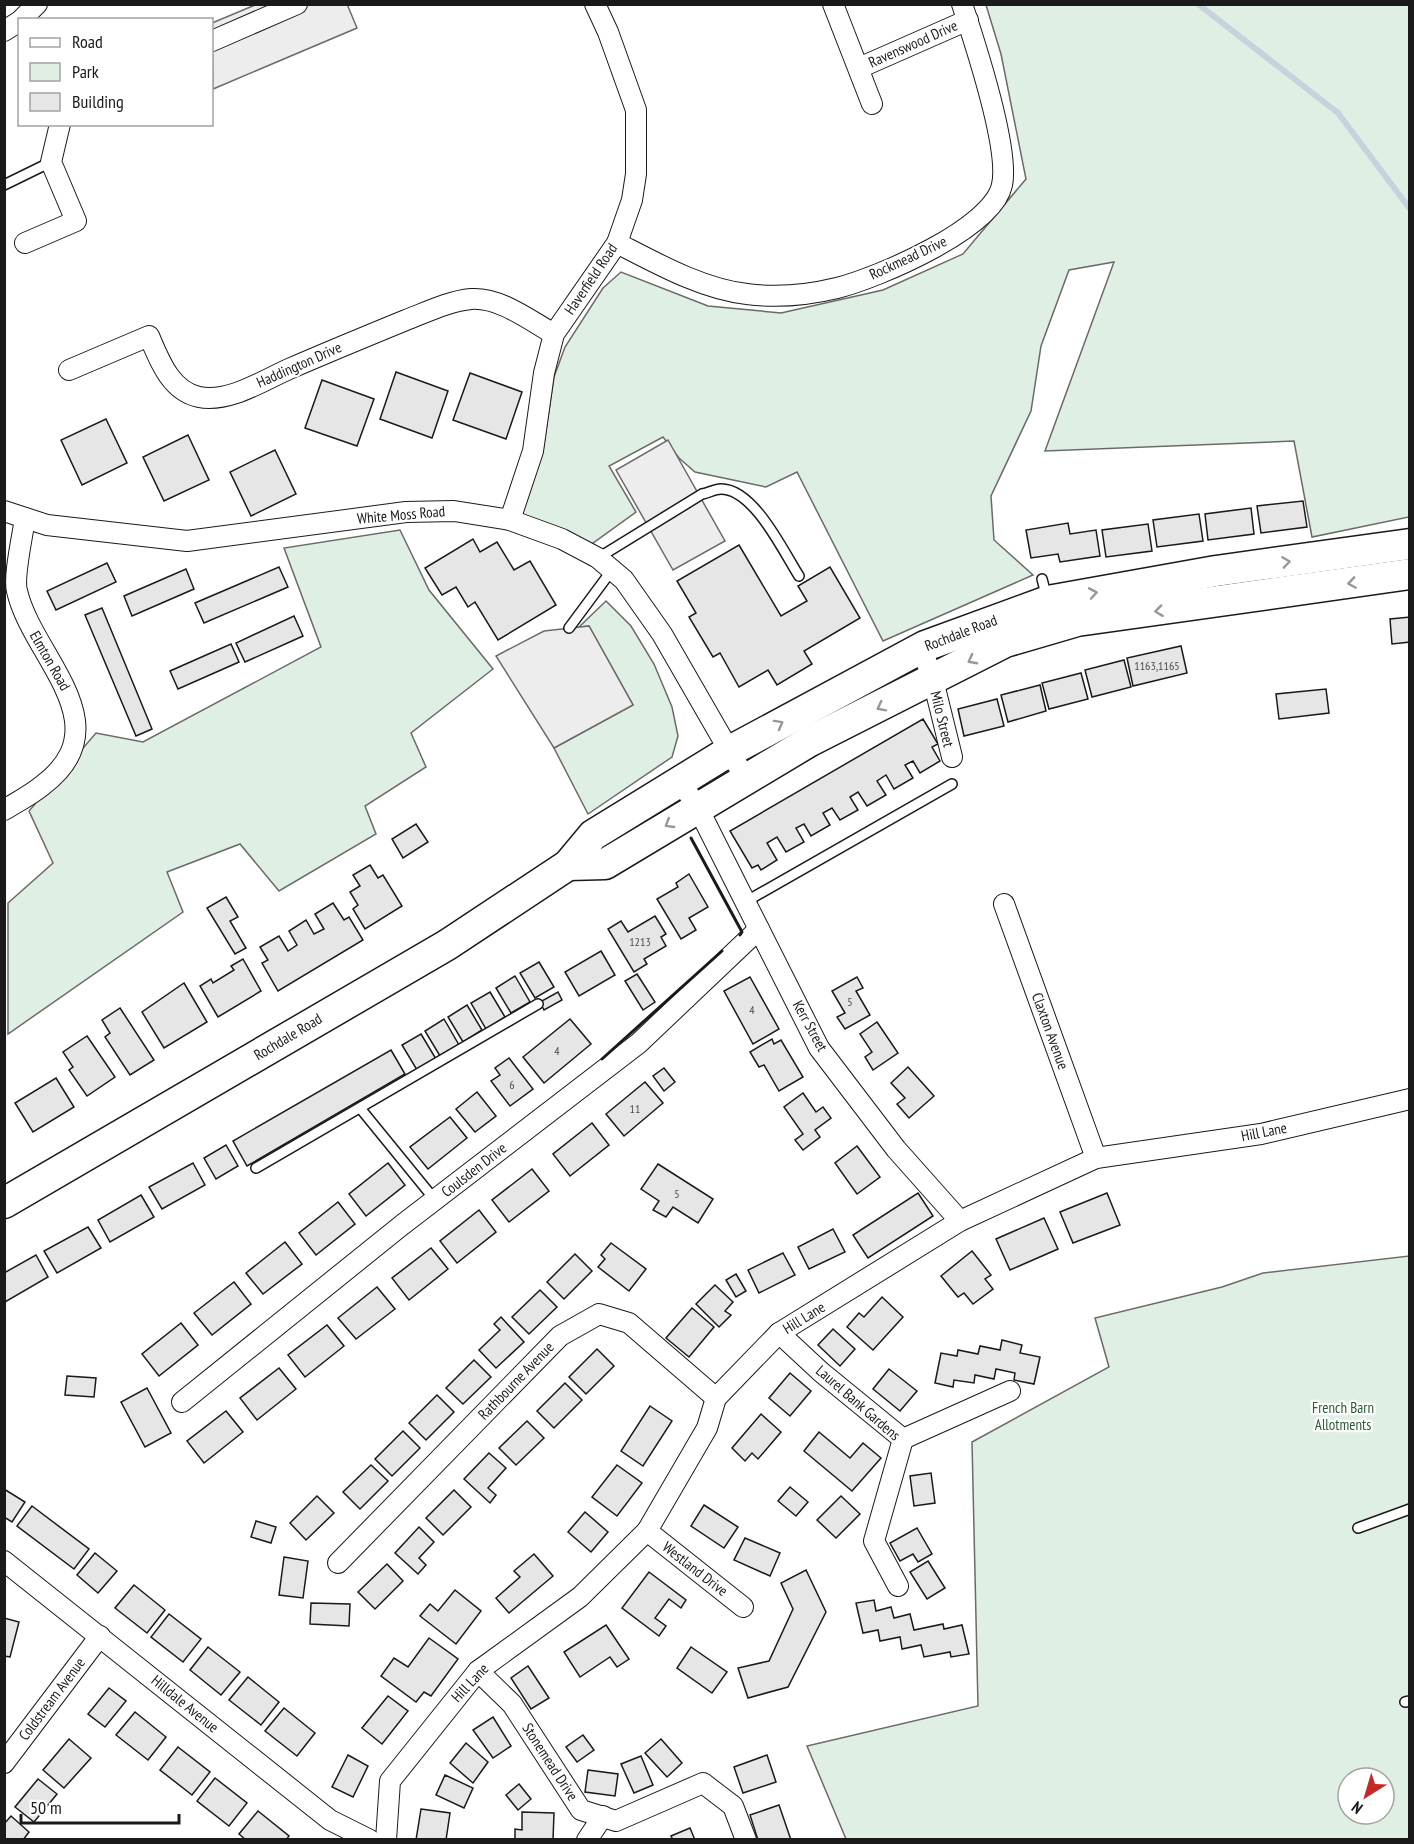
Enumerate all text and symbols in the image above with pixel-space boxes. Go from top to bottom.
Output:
street label: Ravenswood Drive [865,15,960,72]
legend [18,18,213,126]
text: Road [72,30,103,53]
text: Park [72,60,99,83]
text: Building [72,90,124,113]
street label: Rockmead Drive [866,231,949,284]
street label: Haverfield Road [560,240,621,318]
street label: Haddington Drive [253,337,344,392]
street label: White Moss Road [356,501,446,528]
one-way arrow [1281,556,1290,568]
one-way arrow [1347,576,1356,588]
one-way arrow [1088,587,1098,600]
one-way arrow [1154,604,1163,617]
street label: Rochdale Road [922,610,1000,655]
street label: Elmton Road [26,628,75,694]
one-way arrow [967,652,978,664]
house number: 1163,1165 [1134,658,1180,673]
street label: Milo Street [926,689,959,749]
one-way arrow [876,699,887,711]
one-way arrow [773,720,784,731]
one-way arrow [665,817,675,829]
house number: 1213 [629,934,651,949]
street label: Claxton Avenue [1028,990,1073,1072]
house number: 5 [847,994,853,1009]
street label: Kerr Street [789,997,832,1055]
house number: 4 [749,1002,755,1017]
street label: Rochdale Road [250,1009,325,1064]
house number: 4 [554,1043,560,1058]
house number: 6 [509,1077,515,1092]
house number: 11 [630,1101,640,1116]
street label: Hill Lane [1239,1118,1288,1145]
street label: Coulsden Drive [437,1138,510,1201]
house number: 5 [674,1186,680,1201]
street label: Hill Lane [779,1297,828,1338]
street label: Rathbourne Avenue [474,1338,558,1424]
street label: Laurel Bank Gardens [812,1361,904,1444]
park label: French Barn Allotments [1312,1398,1374,1434]
street label: Westland Drive [659,1537,732,1600]
street label: Coldstream Avenue [14,1653,89,1744]
street label: Hill Lane [447,1659,492,1706]
street label: Hilldale Avenue [148,1671,223,1737]
street label: Stonemead Drive [518,1719,583,1804]
north arrow [1336,1766,1396,1826]
scale bar [21,1787,178,1825]
text: 50 m [30,1796,62,1819]
text: N [1348,1797,1366,1819]

